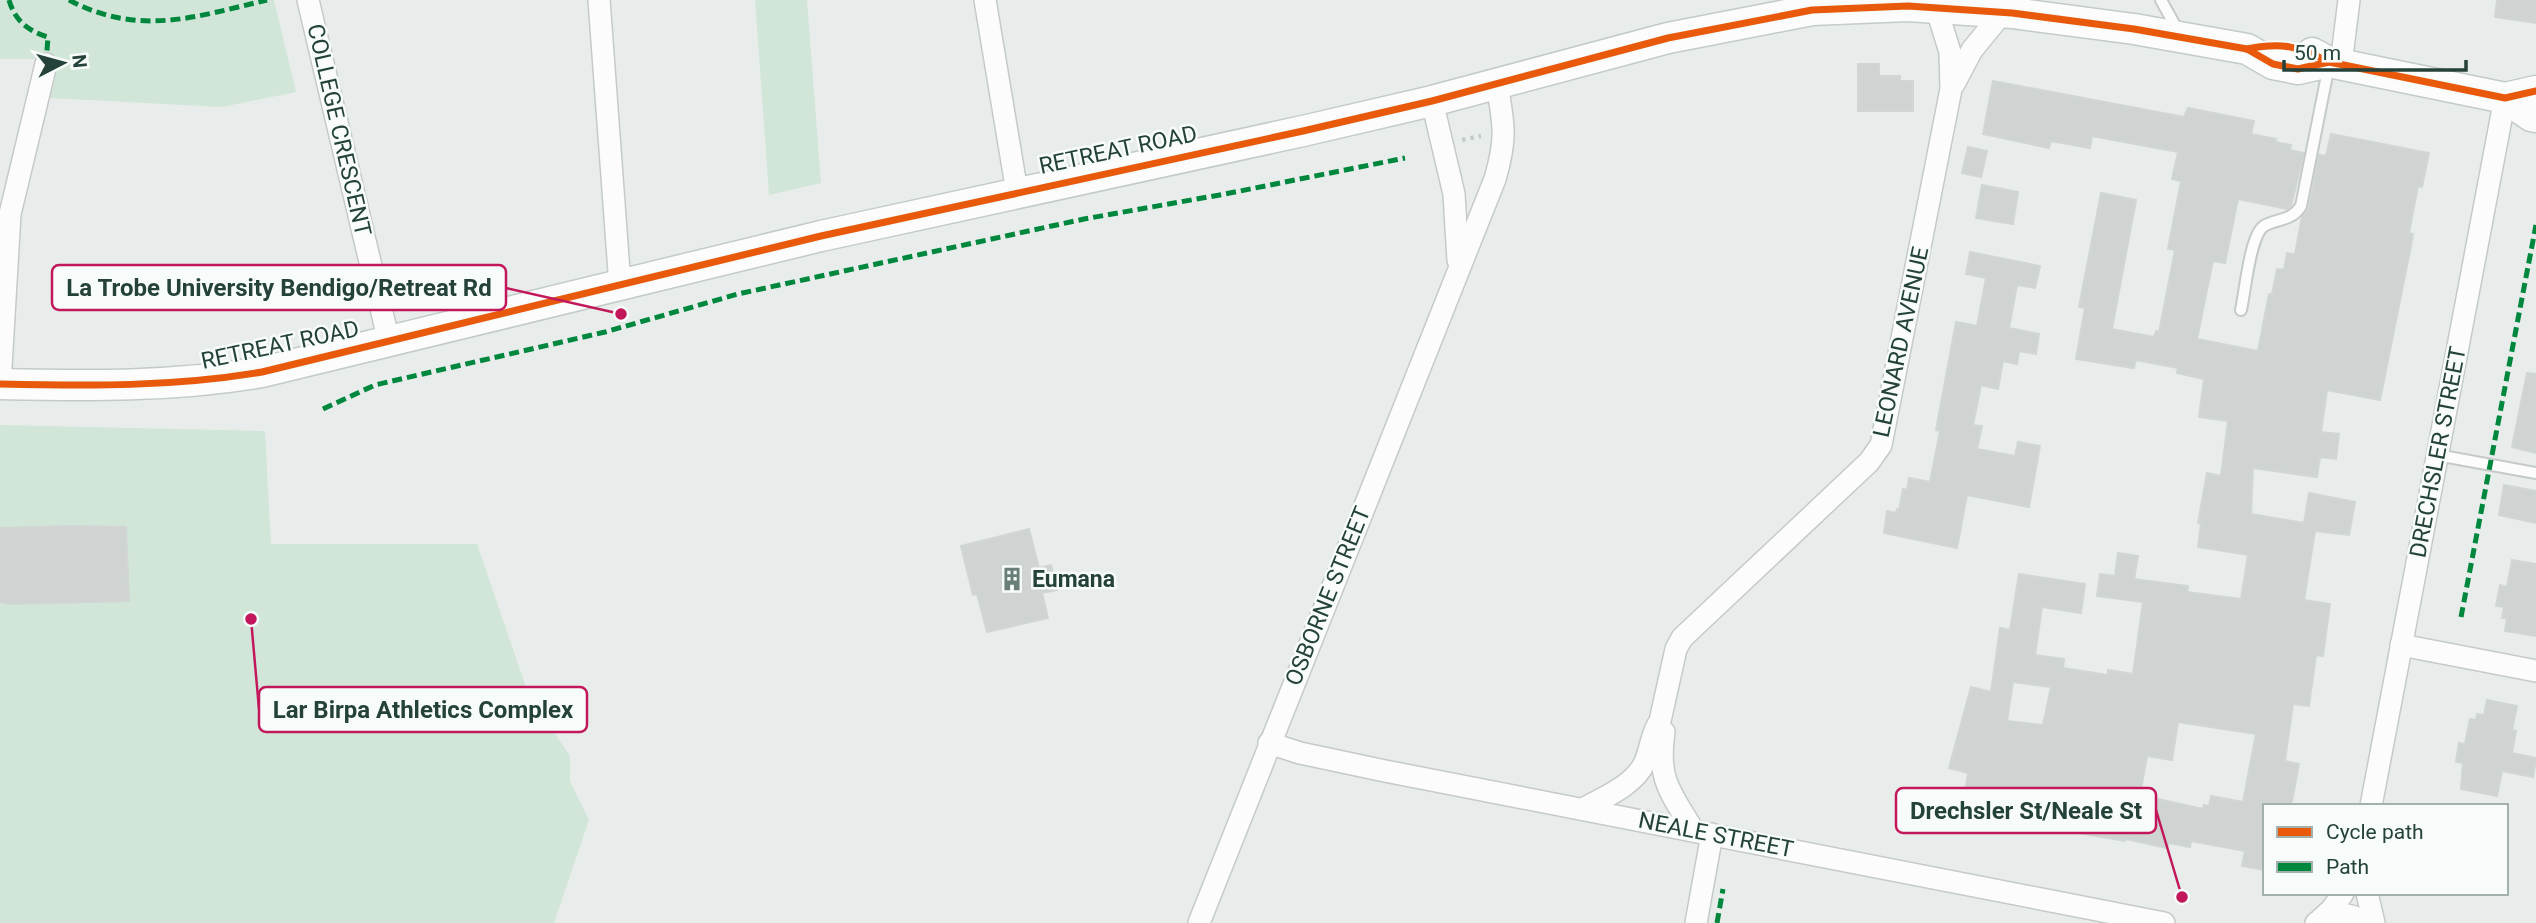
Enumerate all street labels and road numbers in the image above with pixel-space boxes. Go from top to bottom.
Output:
street label: COLLEGE CRESCENT [301,21,377,239]
street label: RETREAT ROAD [1037,120,1199,180]
street label: LEONARD AVENUE [1868,244,1934,440]
street label: RETREAT ROAD [199,315,361,375]
street label: DRECHSLER STREET [2404,344,2472,560]
street label: OSBORNE STREET [1280,502,1376,689]
street label: NEALE STREET [1636,807,1796,863]

